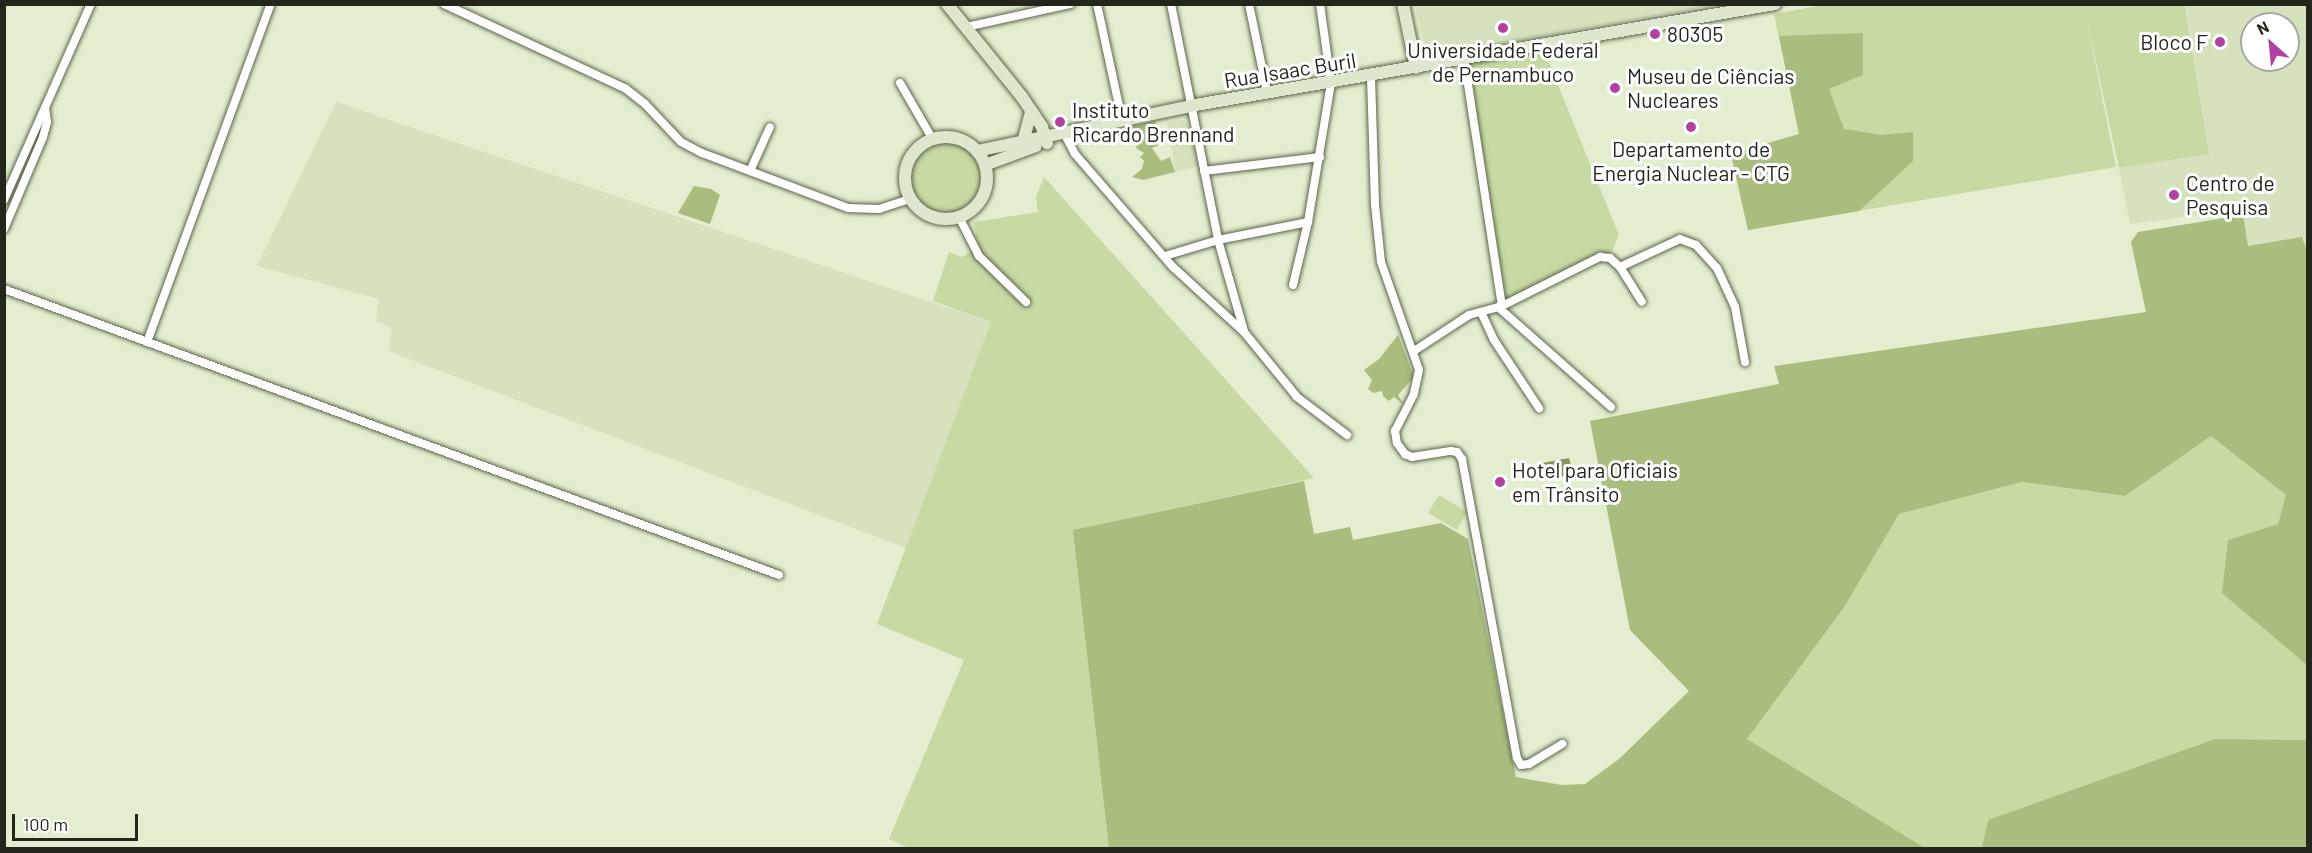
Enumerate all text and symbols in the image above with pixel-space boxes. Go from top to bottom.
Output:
north arrow [2240,12,2300,72]
text: N [2253,16,2272,38]
marker: Universidade Federal de Pernambuco [1496,21,1510,35]
place label: 80305 [1667,21,1723,47]
marker: 80305 [1648,27,1662,41]
place label: Bloco F [2140,29,2208,55]
marker: Bloco F [2213,35,2227,49]
place label: Universidade Federal de Pernambuco [1407,37,1599,87]
street label: Rua Isaac Buril [1222,47,1358,93]
place label: Museu de Ciências Nucleares [1627,63,1794,113]
marker: Museu de Ciências Nucleares [1608,81,1622,95]
place label: Instituto Ricardo Brennand [1072,97,1234,147]
marker: Instituto Ricardo Brennand [1053,115,1067,129]
marker: Departamento de Energia Nuclear - CTG [1684,120,1698,134]
place label: Departamento de Energia Nuclear - CTG [1592,136,1790,186]
place label: Centro de Pesquisa [2186,170,2275,220]
marker: Centro de Pesquisa [2167,188,2181,202]
place label: Hotel para Oficiais em Trânsito [1512,457,1678,507]
marker: Hotel para Oficiais em Trânsito [1493,475,1507,489]
scale bar [15,802,141,840]
text: 100 m [23,813,68,835]

